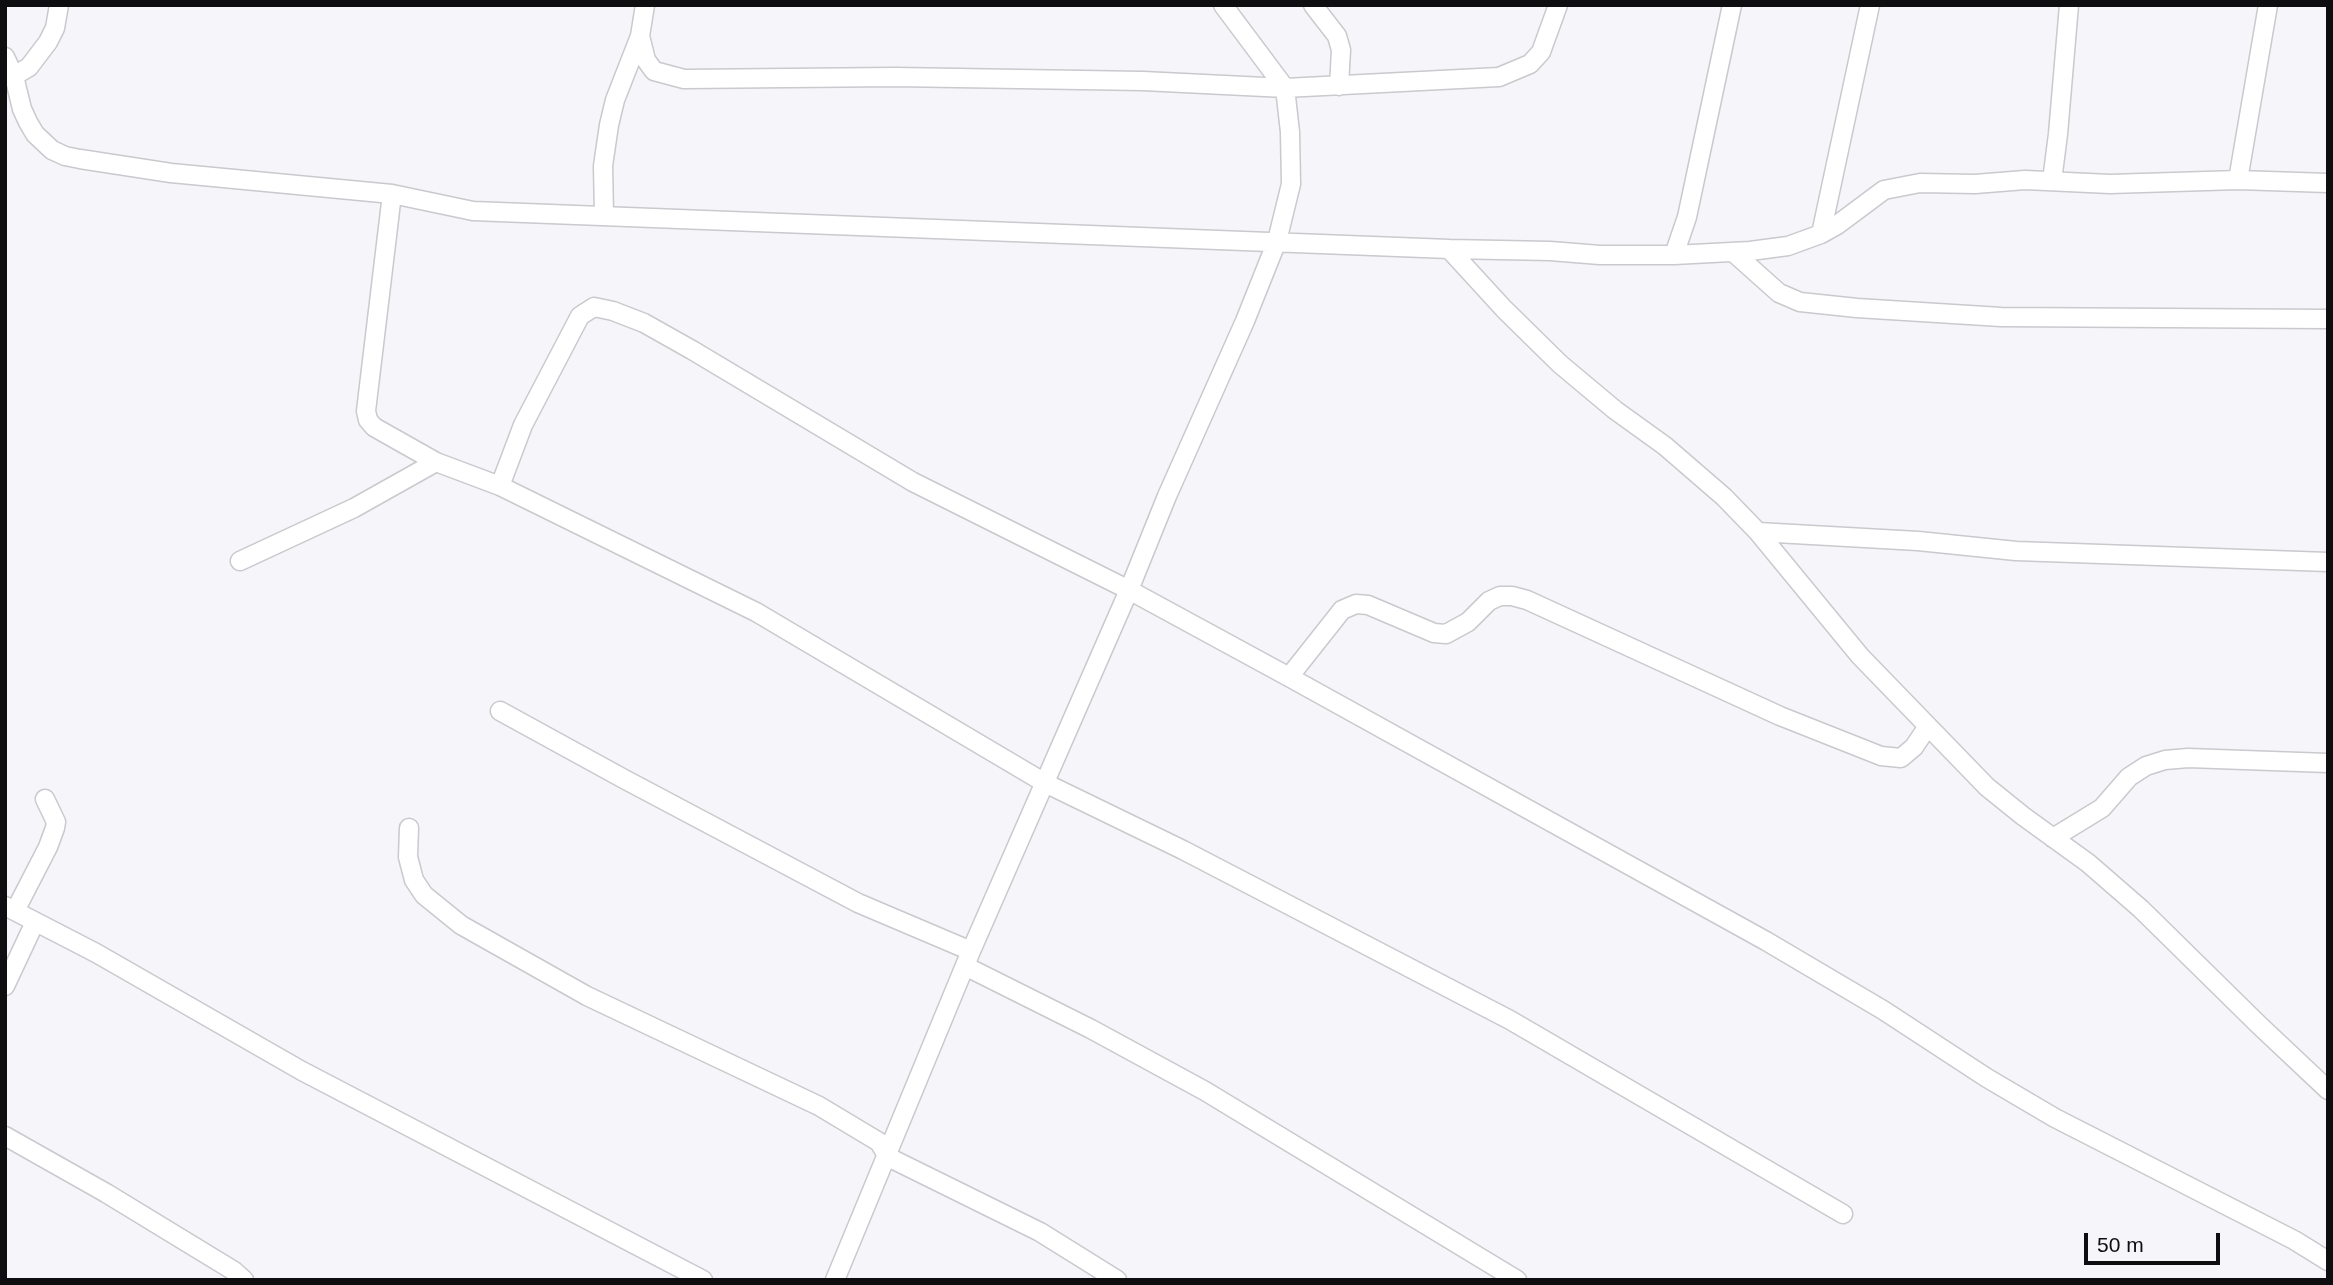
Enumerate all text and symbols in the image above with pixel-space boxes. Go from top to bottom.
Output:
scale bar [2088,1218,2224,1262]
text: 50 m [2097,1233,2144,1256]

